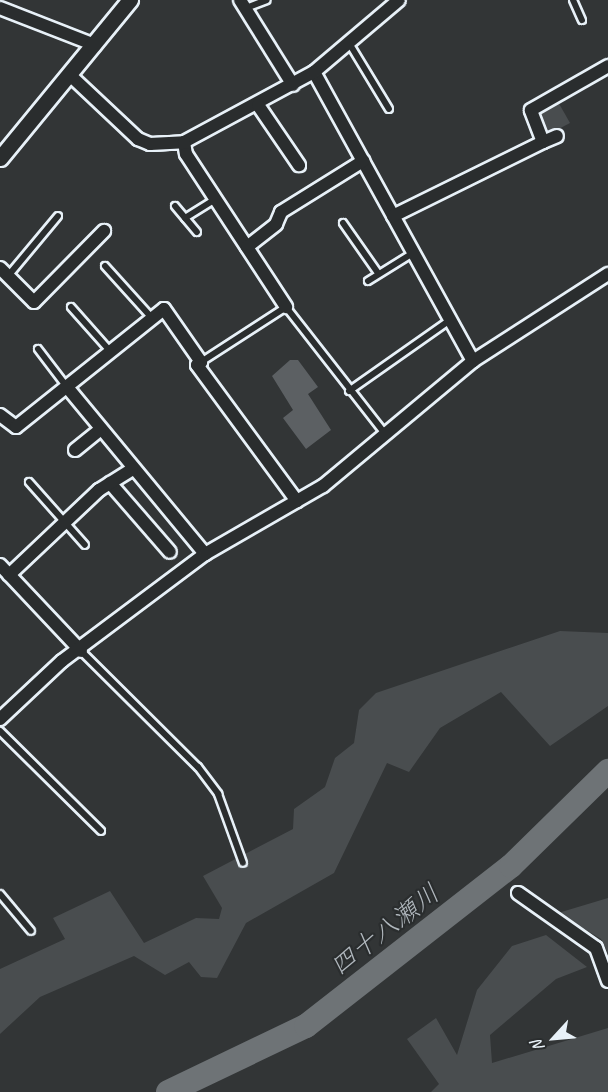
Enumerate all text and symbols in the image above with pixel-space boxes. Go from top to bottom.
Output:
water label: 四十八瀬川 [324,878,446,982]
north arrow [524,1008,584,1068]
text: N [527,1037,549,1055]

